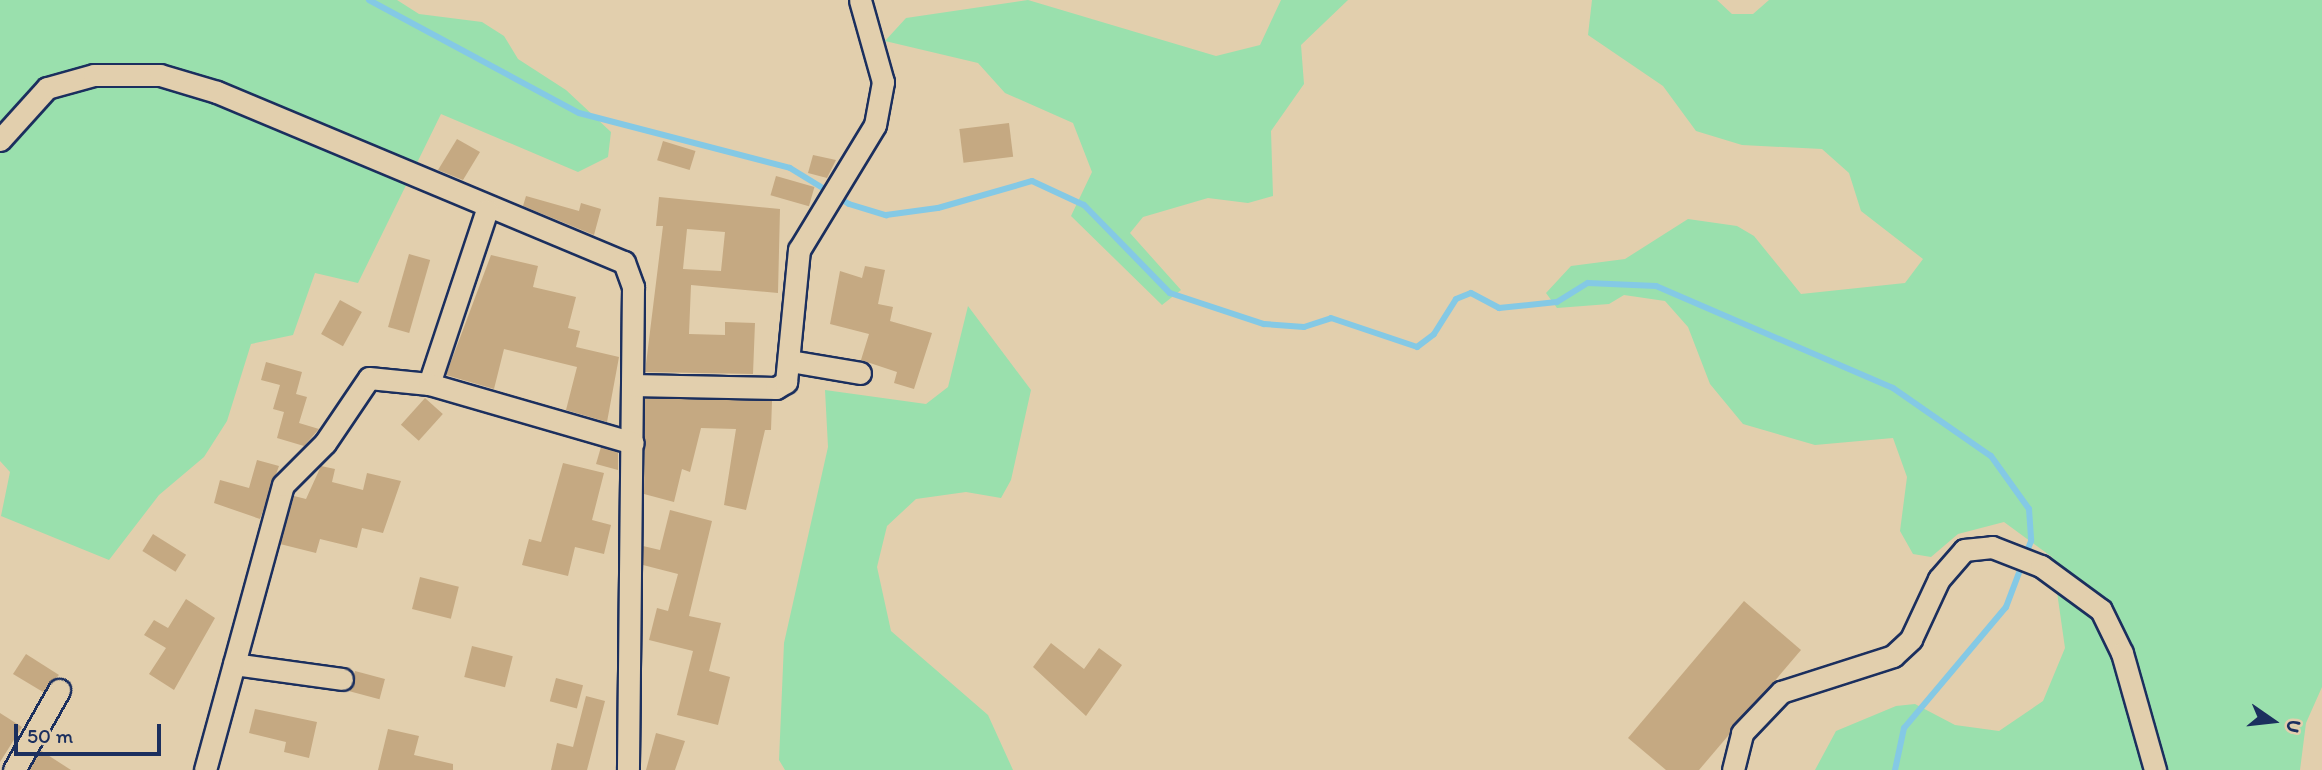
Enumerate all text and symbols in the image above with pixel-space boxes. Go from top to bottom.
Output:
north arrow [2238,686,2308,756]
scale bar [18,710,164,754]
text: U [2281,717,2307,735]
text: 50 m [27,723,73,748]

